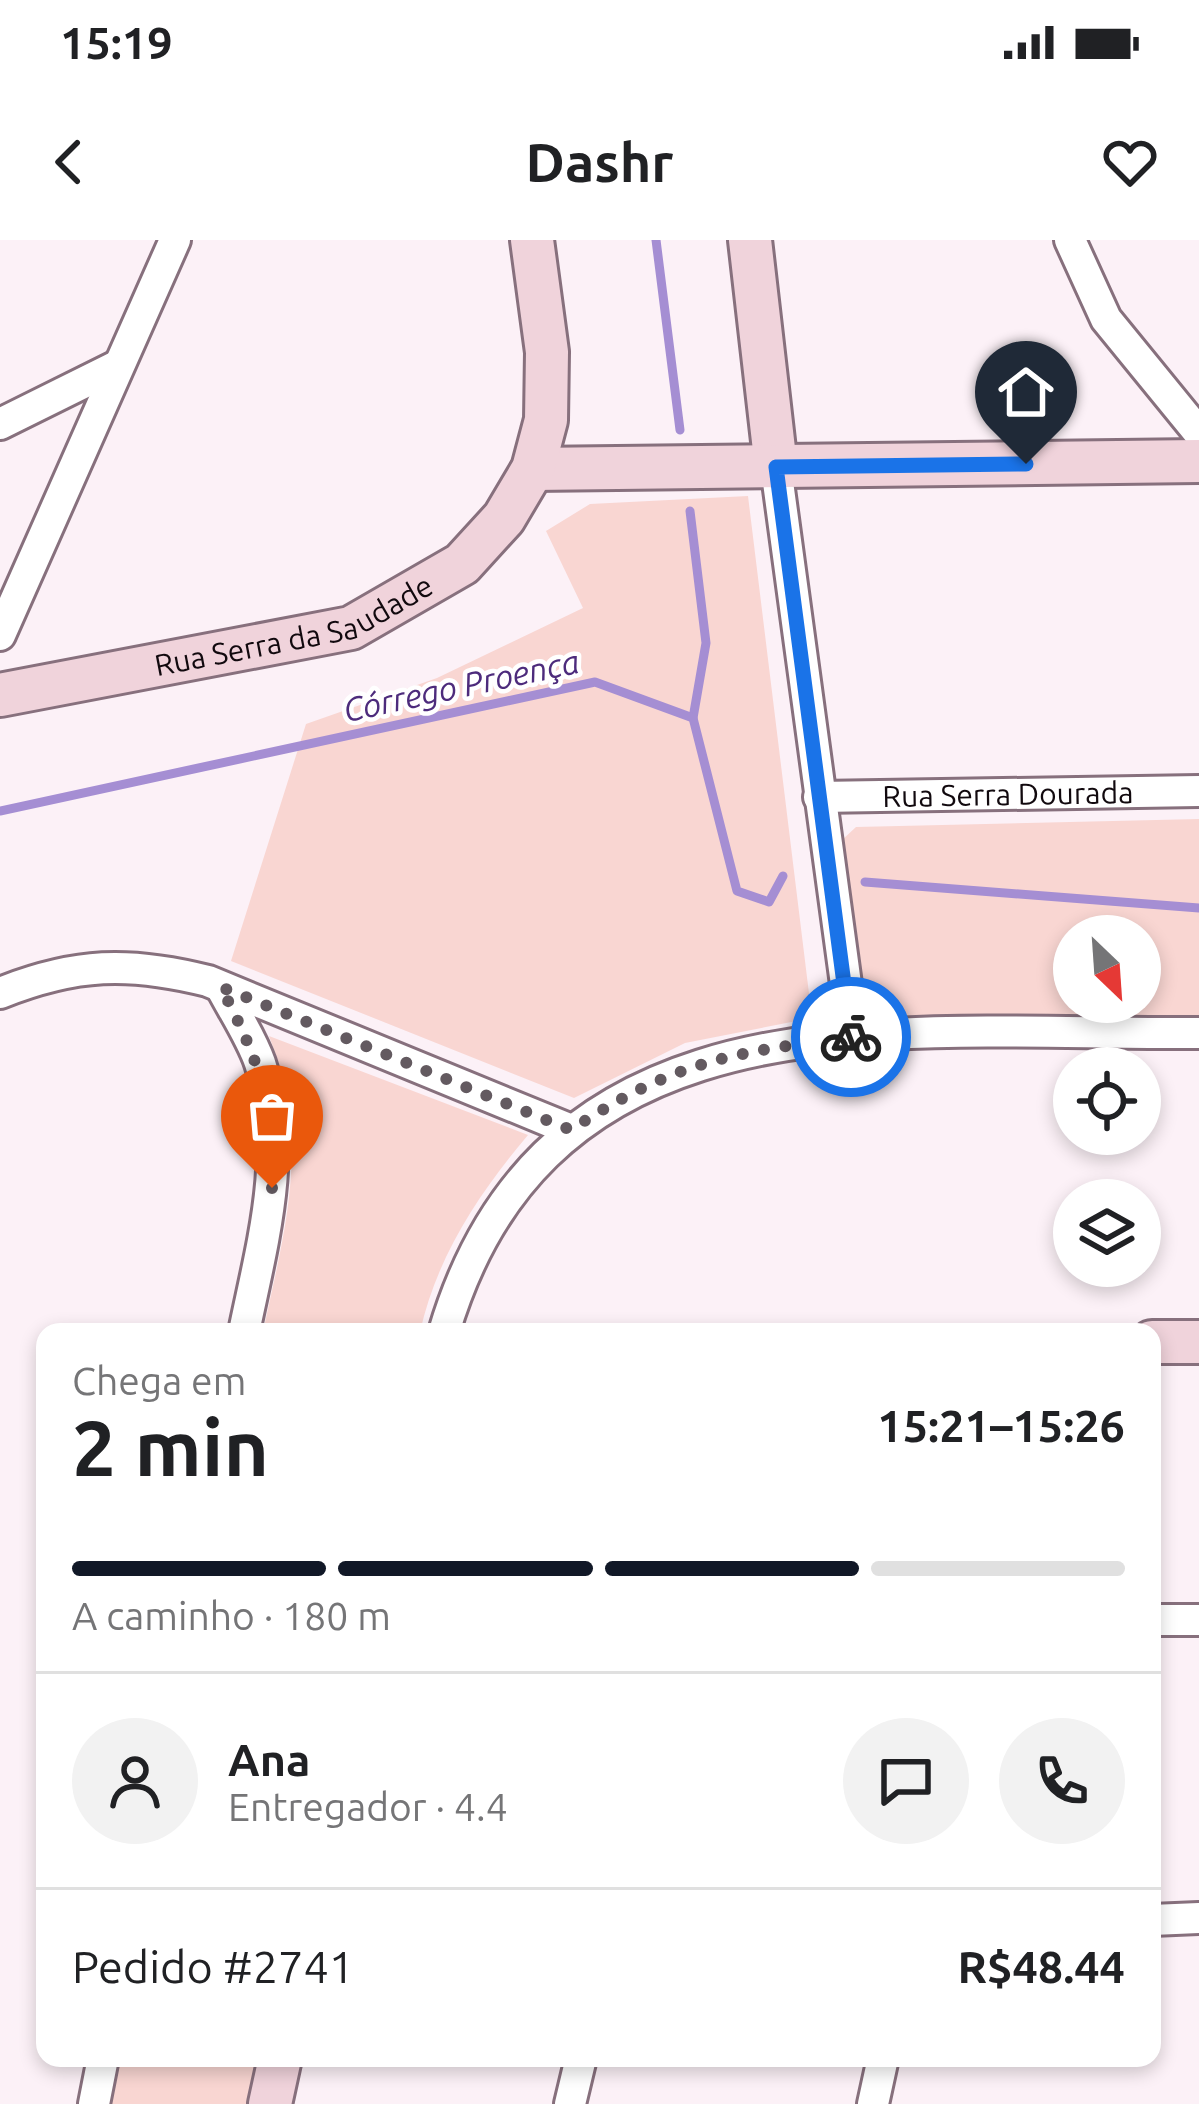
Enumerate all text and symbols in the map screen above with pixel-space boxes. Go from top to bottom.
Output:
text: 15:19 [60,17,173,68]
icon: back [36,129,102,195]
icon: heart [1097,129,1163,195]
text: Dashr [526,132,673,192]
pin [975,341,1077,464]
icon: home [993,359,1059,425]
street label: Rua Serra da Saudade [152,568,438,682]
water label: Córrego Proença [339,642,583,728]
street label: Rua Serra Dourada [882,775,1134,813]
north arrow [1053,915,1161,1023]
map controls [1053,915,1161,1287]
courier [791,977,911,1097]
icon: bike [818,1004,884,1070]
button: locate [1053,1047,1161,1155]
pin [221,1065,323,1188]
icon: bag [239,1083,305,1149]
button: layers [1053,1179,1161,1287]
text: Chega em [72,1359,246,1402]
text: 15:21–15:26 [877,1400,1125,1451]
text: 2 min [72,1403,269,1491]
text: A caminho · 180 m [72,1594,391,1637]
button: person [72,1718,198,1844]
button: chat [843,1718,969,1844]
button: phone [999,1718,1125,1844]
text: Ana [228,1734,310,1785]
text: Entregador · 4.4 [228,1785,508,1828]
text: Pedido #2741 [72,1941,354,1992]
text: R$48.44 [958,1941,1125,1992]

